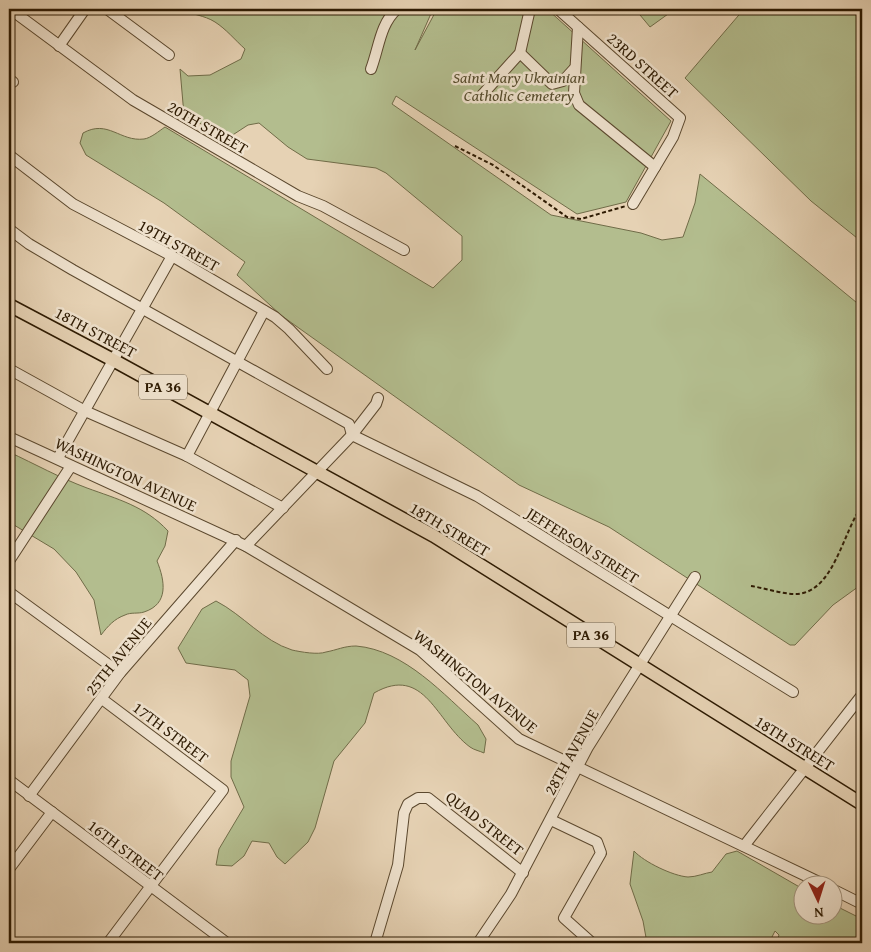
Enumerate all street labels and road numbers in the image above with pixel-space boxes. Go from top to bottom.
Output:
street label: 23RD STREET [602,26,684,104]
street label: 20TH STREET [163,94,253,160]
street label: 19TH STREET [134,213,224,277]
street label: 18TH STREET [51,300,141,364]
road number: PA 36 [139,374,187,400]
street label: WASHINGTON AVENUE [51,431,201,517]
street label: 18TH STREET [405,496,495,562]
street label: JEFFERSON STREET [520,500,644,589]
street label: 25TH AVENUE [79,612,157,700]
road number: PA 36 [567,622,615,648]
street label: WASHINGTON AVENUE [409,623,543,739]
street label: 17TH STREET [128,695,214,769]
street label: 28TH AVENUE [538,705,604,799]
street label: 18TH STREET [751,709,839,777]
street label: QUAD STREET [441,785,529,861]
street label: 16TH STREET [83,813,169,887]

